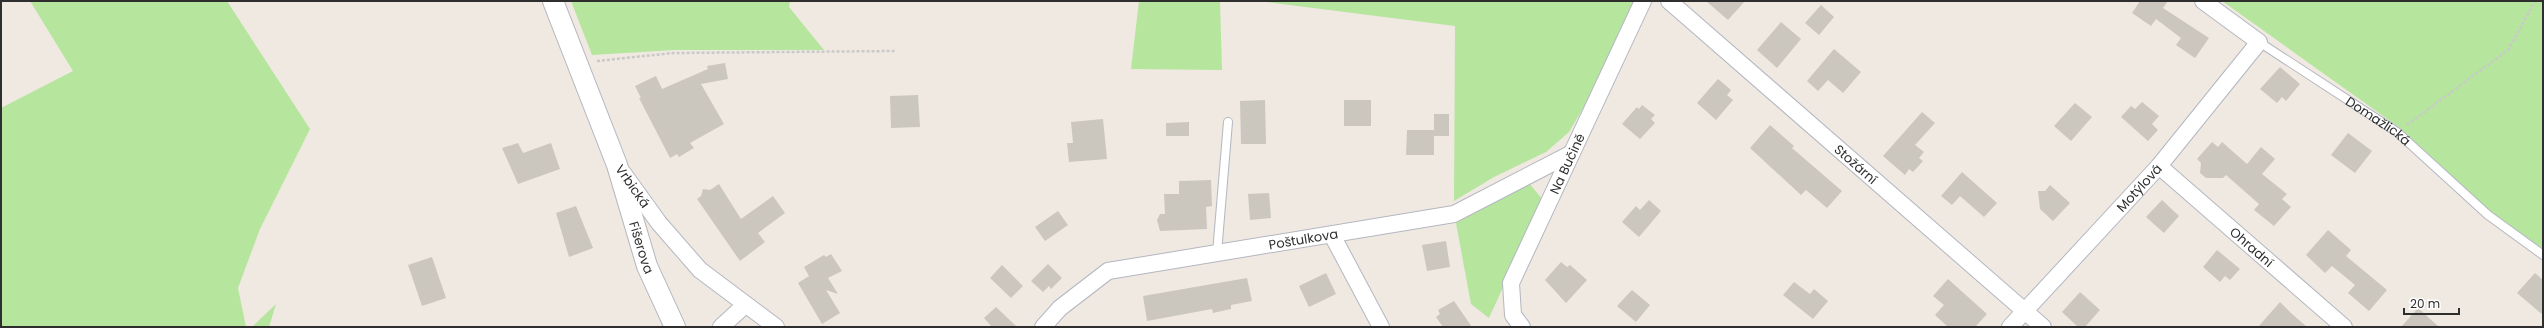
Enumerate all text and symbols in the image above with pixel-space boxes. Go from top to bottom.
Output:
street label: Domažlická [2342,92,2415,150]
street label: Na Bučině [1545,130,1590,197]
street label: Stožární [1830,140,1881,189]
street label: Motýlová [2112,160,2167,216]
street label: Vrbická [611,161,654,212]
street label: Fišerova [624,219,658,277]
street label: Ohradní [2225,223,2278,272]
street label: Poštulkova [1267,224,1339,254]
scale bar [2404,290,2459,316]
text: 20 m [2410,295,2440,312]

